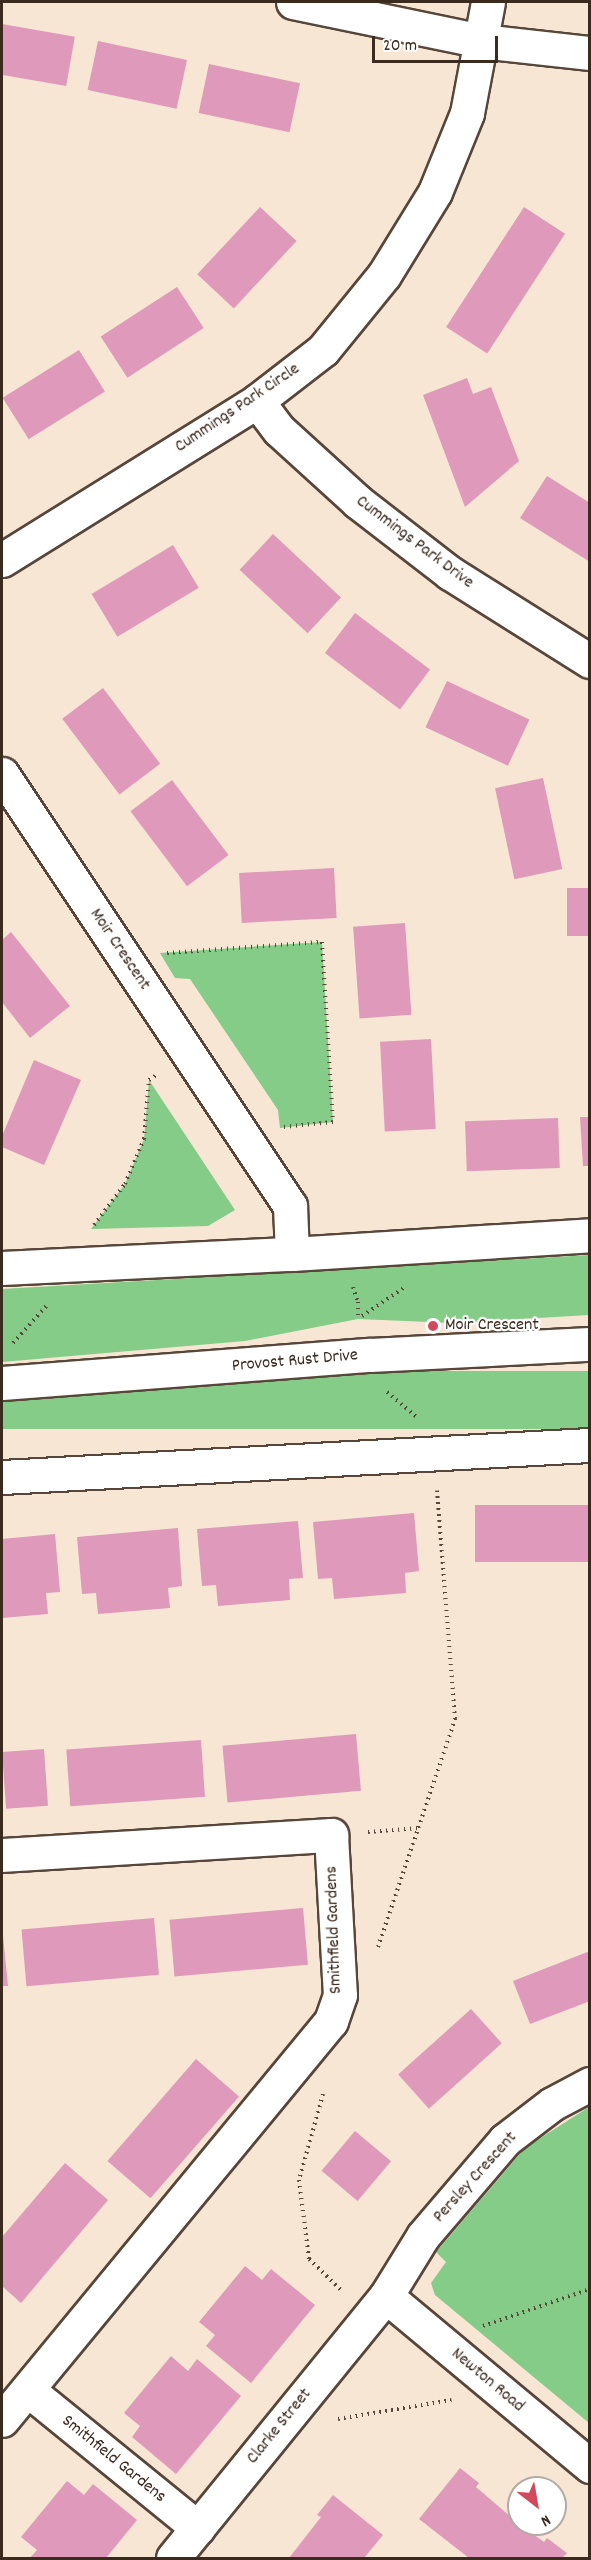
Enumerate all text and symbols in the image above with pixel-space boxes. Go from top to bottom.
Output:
scale bar [375,24,501,62]
text: 20 m [383,34,417,59]
street label: Cummings Park Circle [172,359,304,459]
street label: Cummings Park Drive [351,492,477,594]
street label: Moir Crescent [84,905,154,995]
place label: Moir Crescent [445,1315,539,1337]
marker: Moir Crescent [426,1319,440,1333]
street label: Provost Rust Drive [231,1346,359,1378]
street label: Smithfield Gardens [322,1866,348,1994]
street label: Persley Crescent [429,2128,523,2228]
street label: Newton Road [446,2344,528,2418]
street label: Clarke Street [243,2385,317,2469]
street label: Smithfield Gardens [56,2411,170,2509]
north arrow [507,2476,567,2536]
text: N [536,2508,555,2532]

